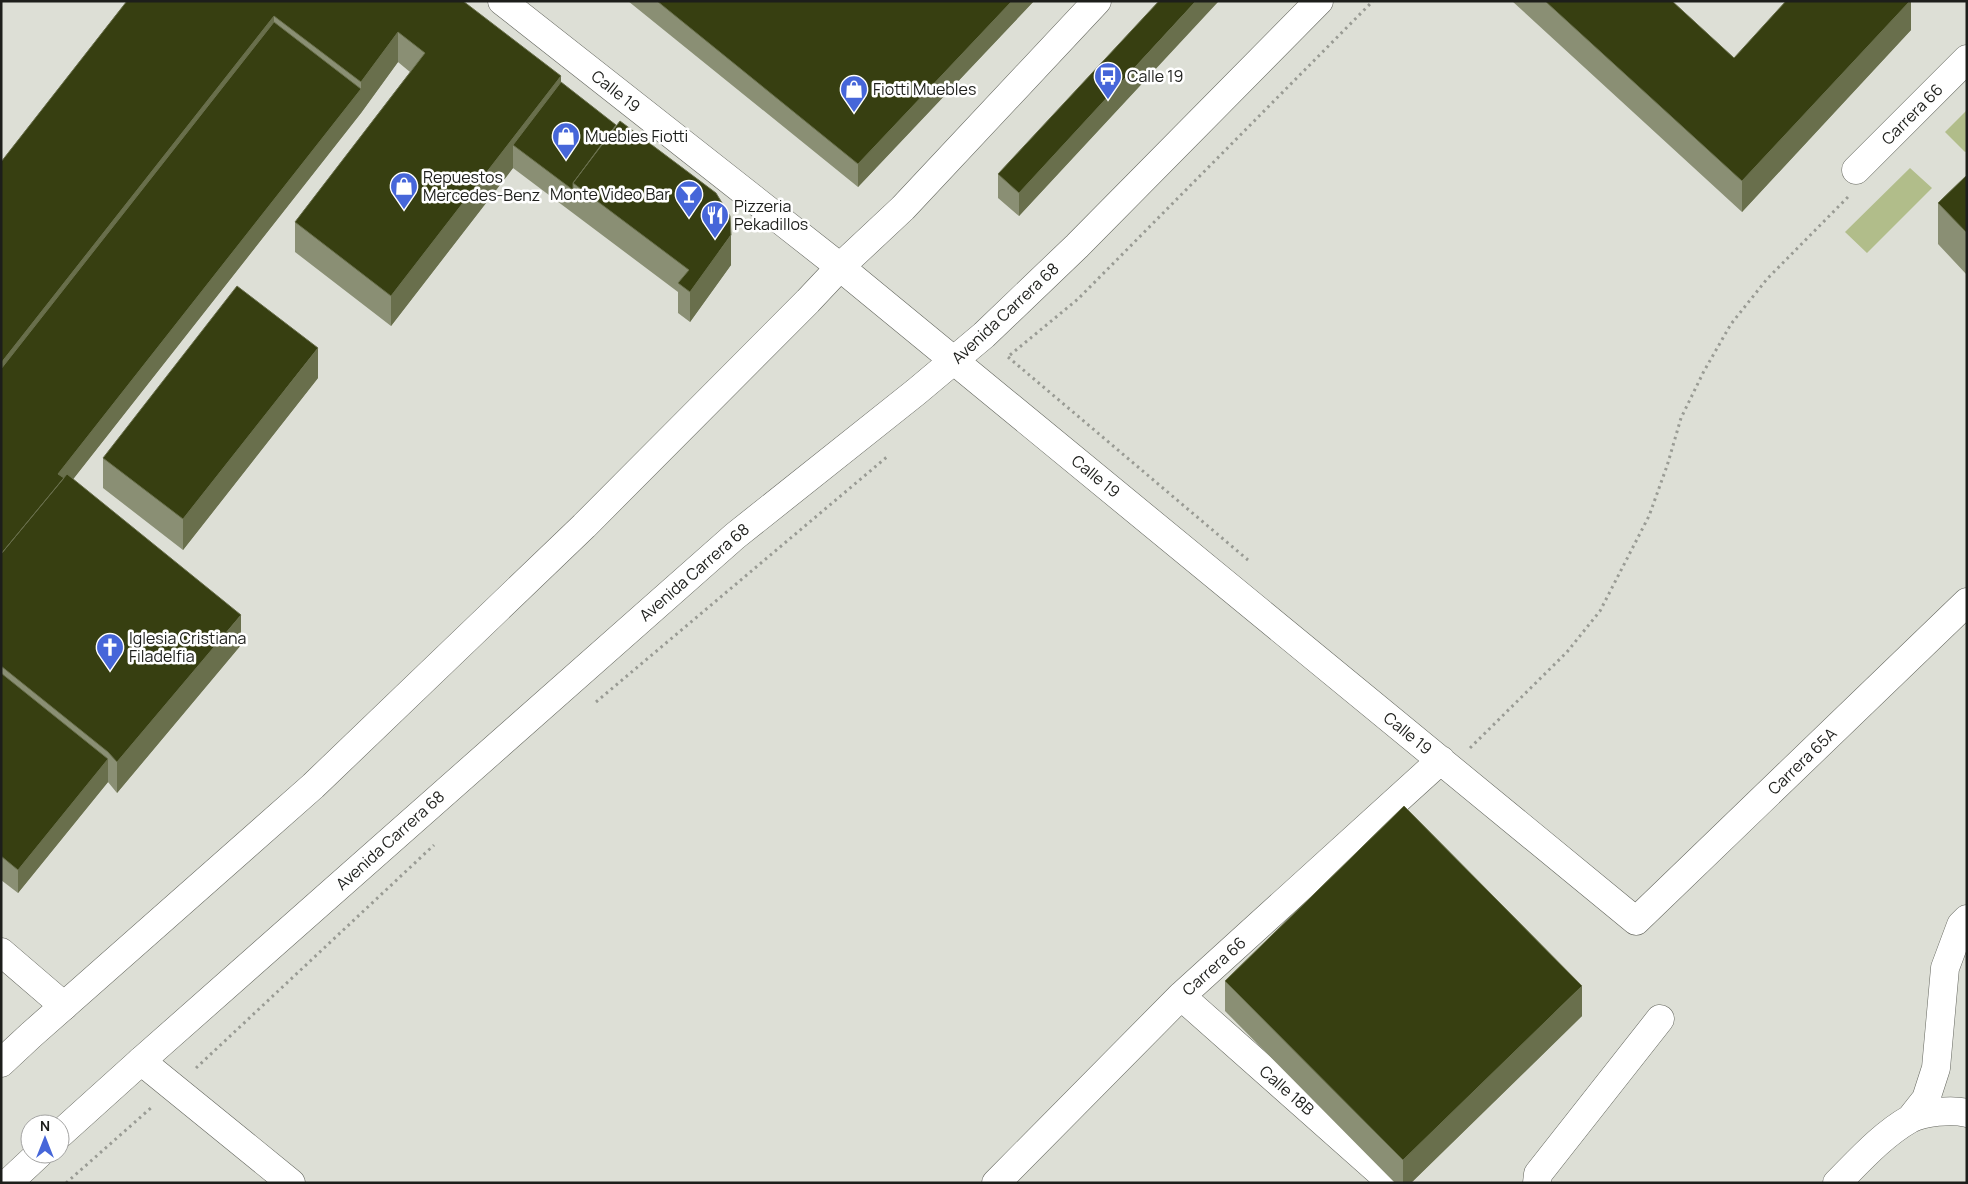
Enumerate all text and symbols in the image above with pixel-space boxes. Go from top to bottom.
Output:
bus stop icon: Calle 19 [1093,61,1123,100]
street label: Calle 19 [587,65,645,117]
place label: Calle 19 [1127,65,1184,87]
shop icon: Fiotti Muebles [839,74,869,113]
place label: Fiotti Muebles [873,78,976,100]
street label: Carrera 66 [1876,78,1948,150]
shop icon: Muebles Fiotti [551,121,581,160]
place label: Muebles Fiotti [585,125,688,147]
place label: Repuestos Mercedes-Benz [423,166,540,206]
shop icon: Repuestos Mercedes-Benz [389,171,419,210]
bar icon: Monte Video Bar [674,179,704,218]
place label: Monte Video Bar [550,183,670,205]
place label: Pizzeria Pekadillos [734,195,808,235]
restaurant icon: Pizzeria Pekadillos [700,200,730,239]
street label: Avenida Carrera 68 [947,258,1063,368]
street label: Calle 19 [1067,450,1125,502]
street label: Avenida Carrera 68 [634,518,754,626]
place label: Iglesia Cristiana Filadelfia [129,627,246,667]
church icon: Iglesia Cristiana Filadelfia [95,632,125,671]
street label: Calle 19 [1379,707,1437,759]
street label: Carrera 65A [1763,723,1841,799]
street label: Avenida Carrera 68 [331,785,449,895]
street label: Carrera 66 [1177,932,1251,1000]
street label: Calle 18B [1255,1060,1319,1120]
north arrow [20,1114,70,1164]
text: N [40,1116,50,1135]

